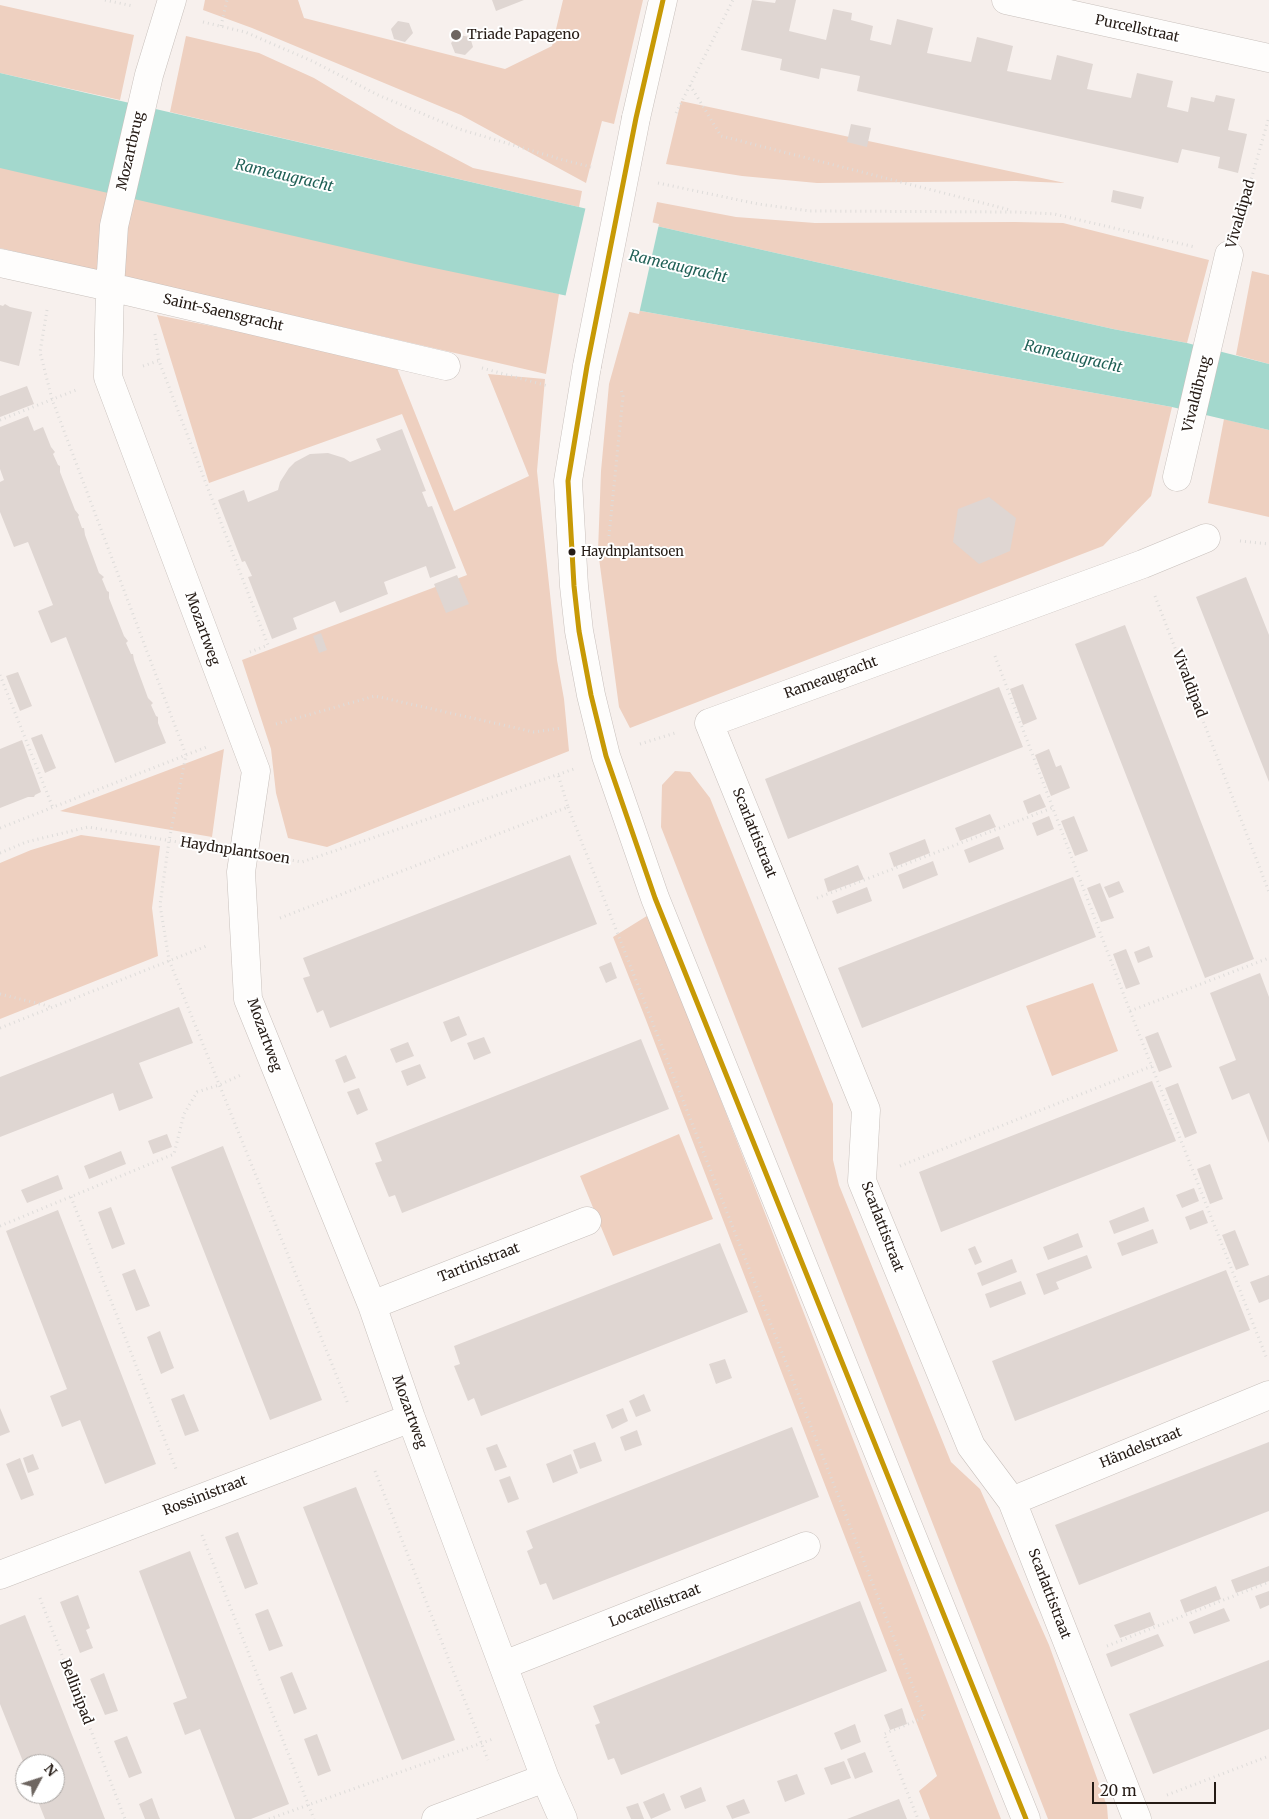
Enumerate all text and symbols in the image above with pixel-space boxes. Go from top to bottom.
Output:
street label: Purcellstraat [1093,12,1181,46]
place label: Triade Papageno [467,27,580,43]
marker: Triade Papageno [449,28,463,42]
street label: Mozartbrug [114,110,148,192]
water label: Rameaugracht [233,156,335,196]
street label: Vivaldipad [1223,178,1259,250]
water label: Rameaugracht [627,247,729,287]
street label: Saint-Saensgracht [161,291,285,335]
water label: Rameaugracht [1022,337,1124,377]
street label: Vivaldibrug [1179,354,1215,434]
place label: Haydnplantsoen [581,544,684,560]
marker: Haydnplantsoen [567,547,577,557]
street label: Mozartweg [181,590,223,668]
street label: Vivaldipad [1168,648,1210,720]
street label: Rameaugracht [782,653,880,703]
street label: Scarlattistraat [728,786,780,880]
street label: Haydnplantsoen [179,834,291,868]
street label: Mozartweg [243,996,285,1074]
street label: Scarlattistraat [857,1179,907,1275]
street label: Tartinistraat [436,1240,522,1286]
street label: Mozartweg [388,1373,430,1451]
street label: Händelstraat [1097,1424,1185,1472]
street label: Rossinistraat [161,1472,249,1520]
street label: Scarlattistraat [1024,1546,1074,1642]
street label: Locatellistraat [607,1581,703,1631]
street label: Bellinipad [56,1657,96,1727]
north arrow [15,1754,65,1804]
text: N [40,1760,61,1780]
scale bar [1094,1772,1218,1804]
text: 20 m [1100,1781,1137,1800]

